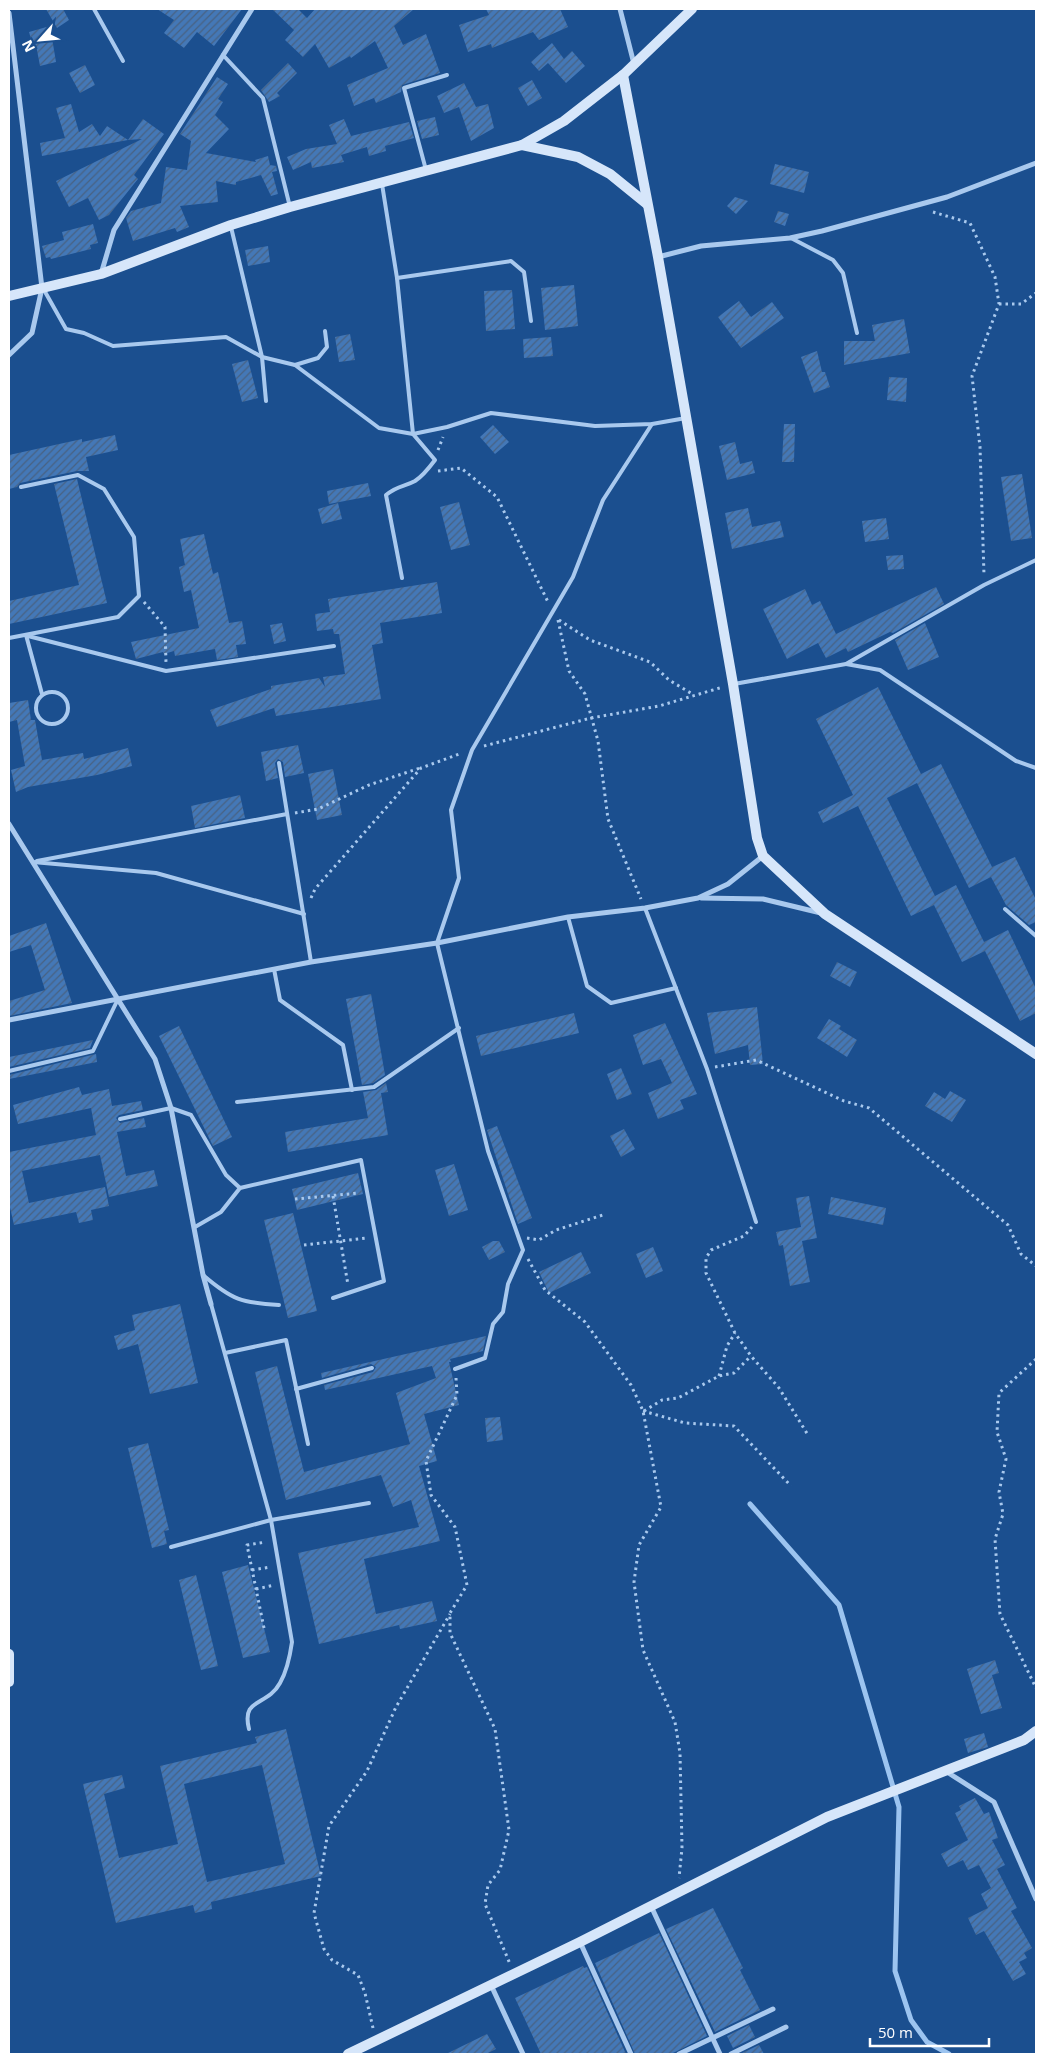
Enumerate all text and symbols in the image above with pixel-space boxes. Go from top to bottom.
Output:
north arrow [15,15,65,65]
text: N [17,37,39,56]
scale bar [870,2016,989,2048]
text: 50 m [878,2022,913,2042]

